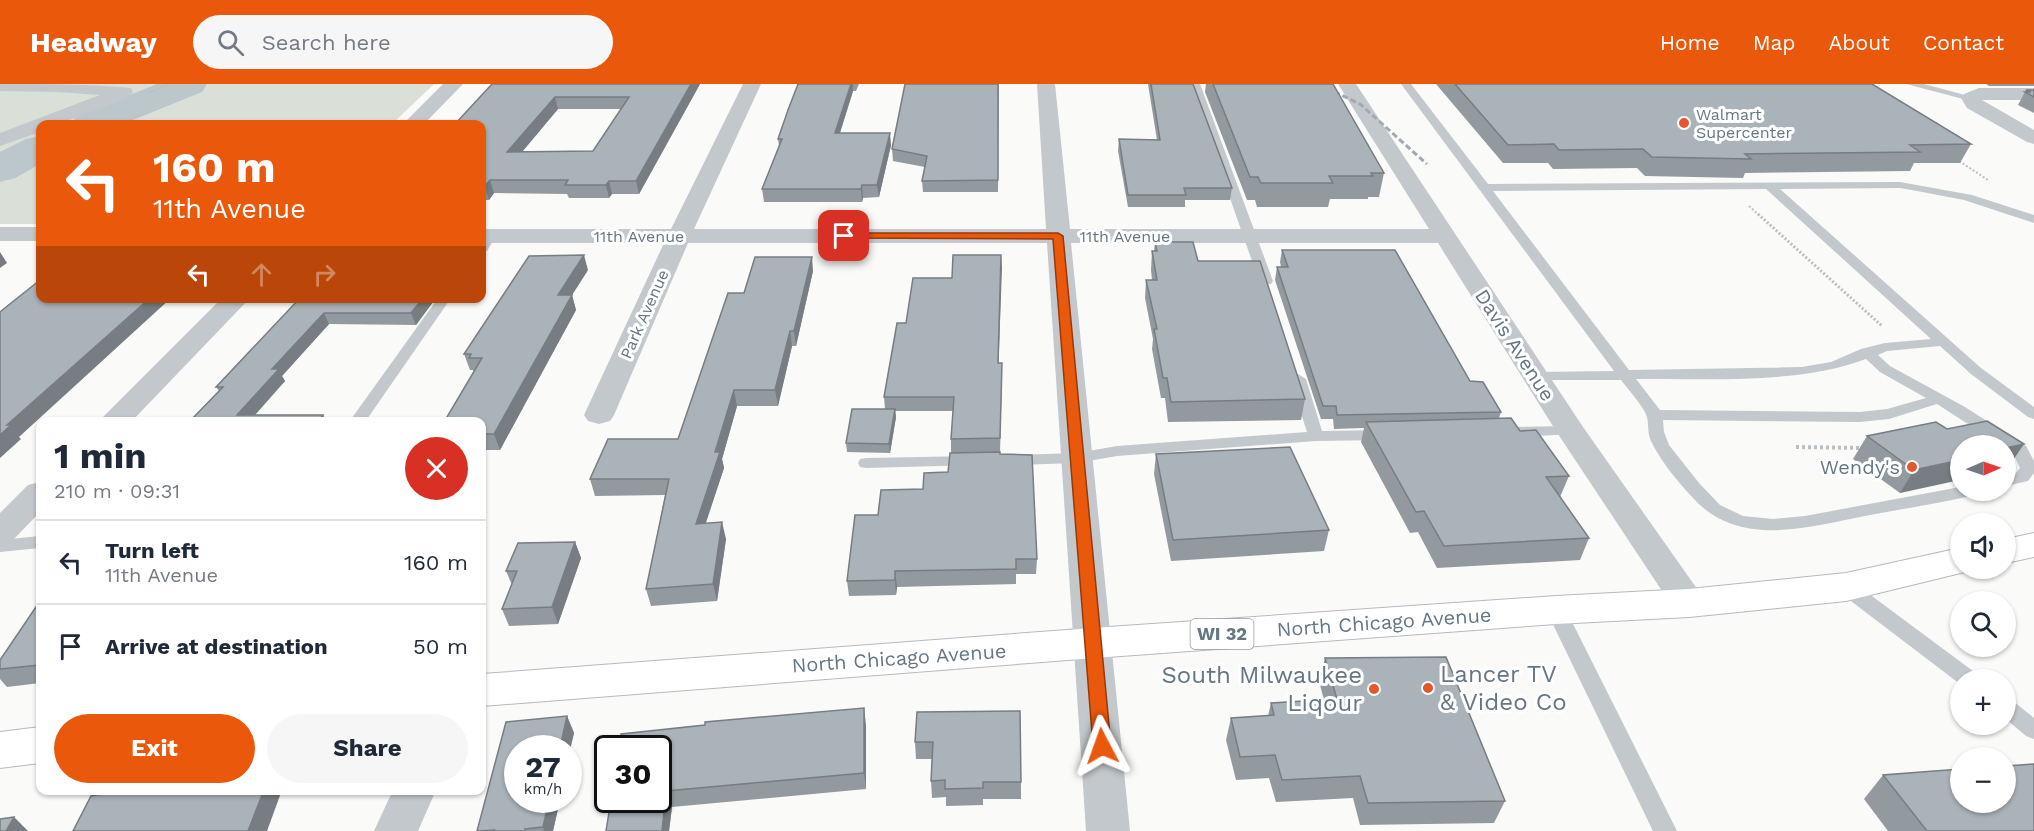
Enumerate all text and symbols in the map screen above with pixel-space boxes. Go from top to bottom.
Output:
search box [193,15,613,69]
text: Headway [30,26,157,59]
icon: search [214,26,247,59]
text: Search here [262,30,391,55]
text: Home [1660,30,1720,55]
text: Map [1753,30,1796,55]
text: About [1829,30,1890,55]
text: Contact [1923,30,2004,55]
place label: Walmart Supercenter [1696,105,1793,142]
marker: Walmart Supercenter [1677,116,1691,130]
text: 160 m [153,143,276,192]
icon: left [54,144,132,222]
text: 11th Avenue [153,193,306,225]
pin [818,210,869,261]
icon: arrive [827,219,860,252]
street label: 11th Avenue [594,227,684,246]
street label: 11th Avenue [1080,227,1170,246]
icon: left [182,258,215,291]
icon: ahead [245,258,278,291]
icon: right [308,258,341,291]
street label: Park Avenue [616,267,673,362]
street label: Davis Avenue [1470,285,1560,405]
text: 1 min [54,435,146,477]
north arrow [1950,435,2016,501]
map controls [1950,435,2016,813]
button: close [405,437,468,500]
place label: Wendy's [1820,455,1900,479]
marker: Wendy's [1905,460,1919,474]
text: 210 m · 09:31 [54,479,180,503]
button: sound [1950,513,2016,579]
text: Turn left [105,538,199,563]
icon: left [54,546,87,579]
text: 160 m [404,550,468,575]
text: 11th Avenue [105,563,218,587]
button: search [1950,591,2016,657]
street label: North Chicago Avenue [1276,603,1492,641]
road number: WI 32 [1190,619,1254,649]
icon: arrive [54,630,87,663]
text: Arrive at destination [105,634,328,659]
text: 50 m [413,634,468,659]
street label: North Chicago Avenue [791,639,1007,677]
place label: Lancer TV & Video Co [1440,660,1567,716]
place label: South Milwaukee Liqour [1161,661,1362,717]
button: + [1950,669,2016,735]
marker: Lancer TV & Video Co [1421,681,1435,695]
marker: South Milwaukee Liqour [1367,682,1381,696]
button: Exit [54,714,255,783]
button: Share [267,714,468,783]
position arrow [1070,714,1134,778]
speed limit sign: 30 [594,735,672,813]
button: − [1950,747,2016,813]
text: 27 [525,749,561,784]
text: km/h [524,780,562,798]

